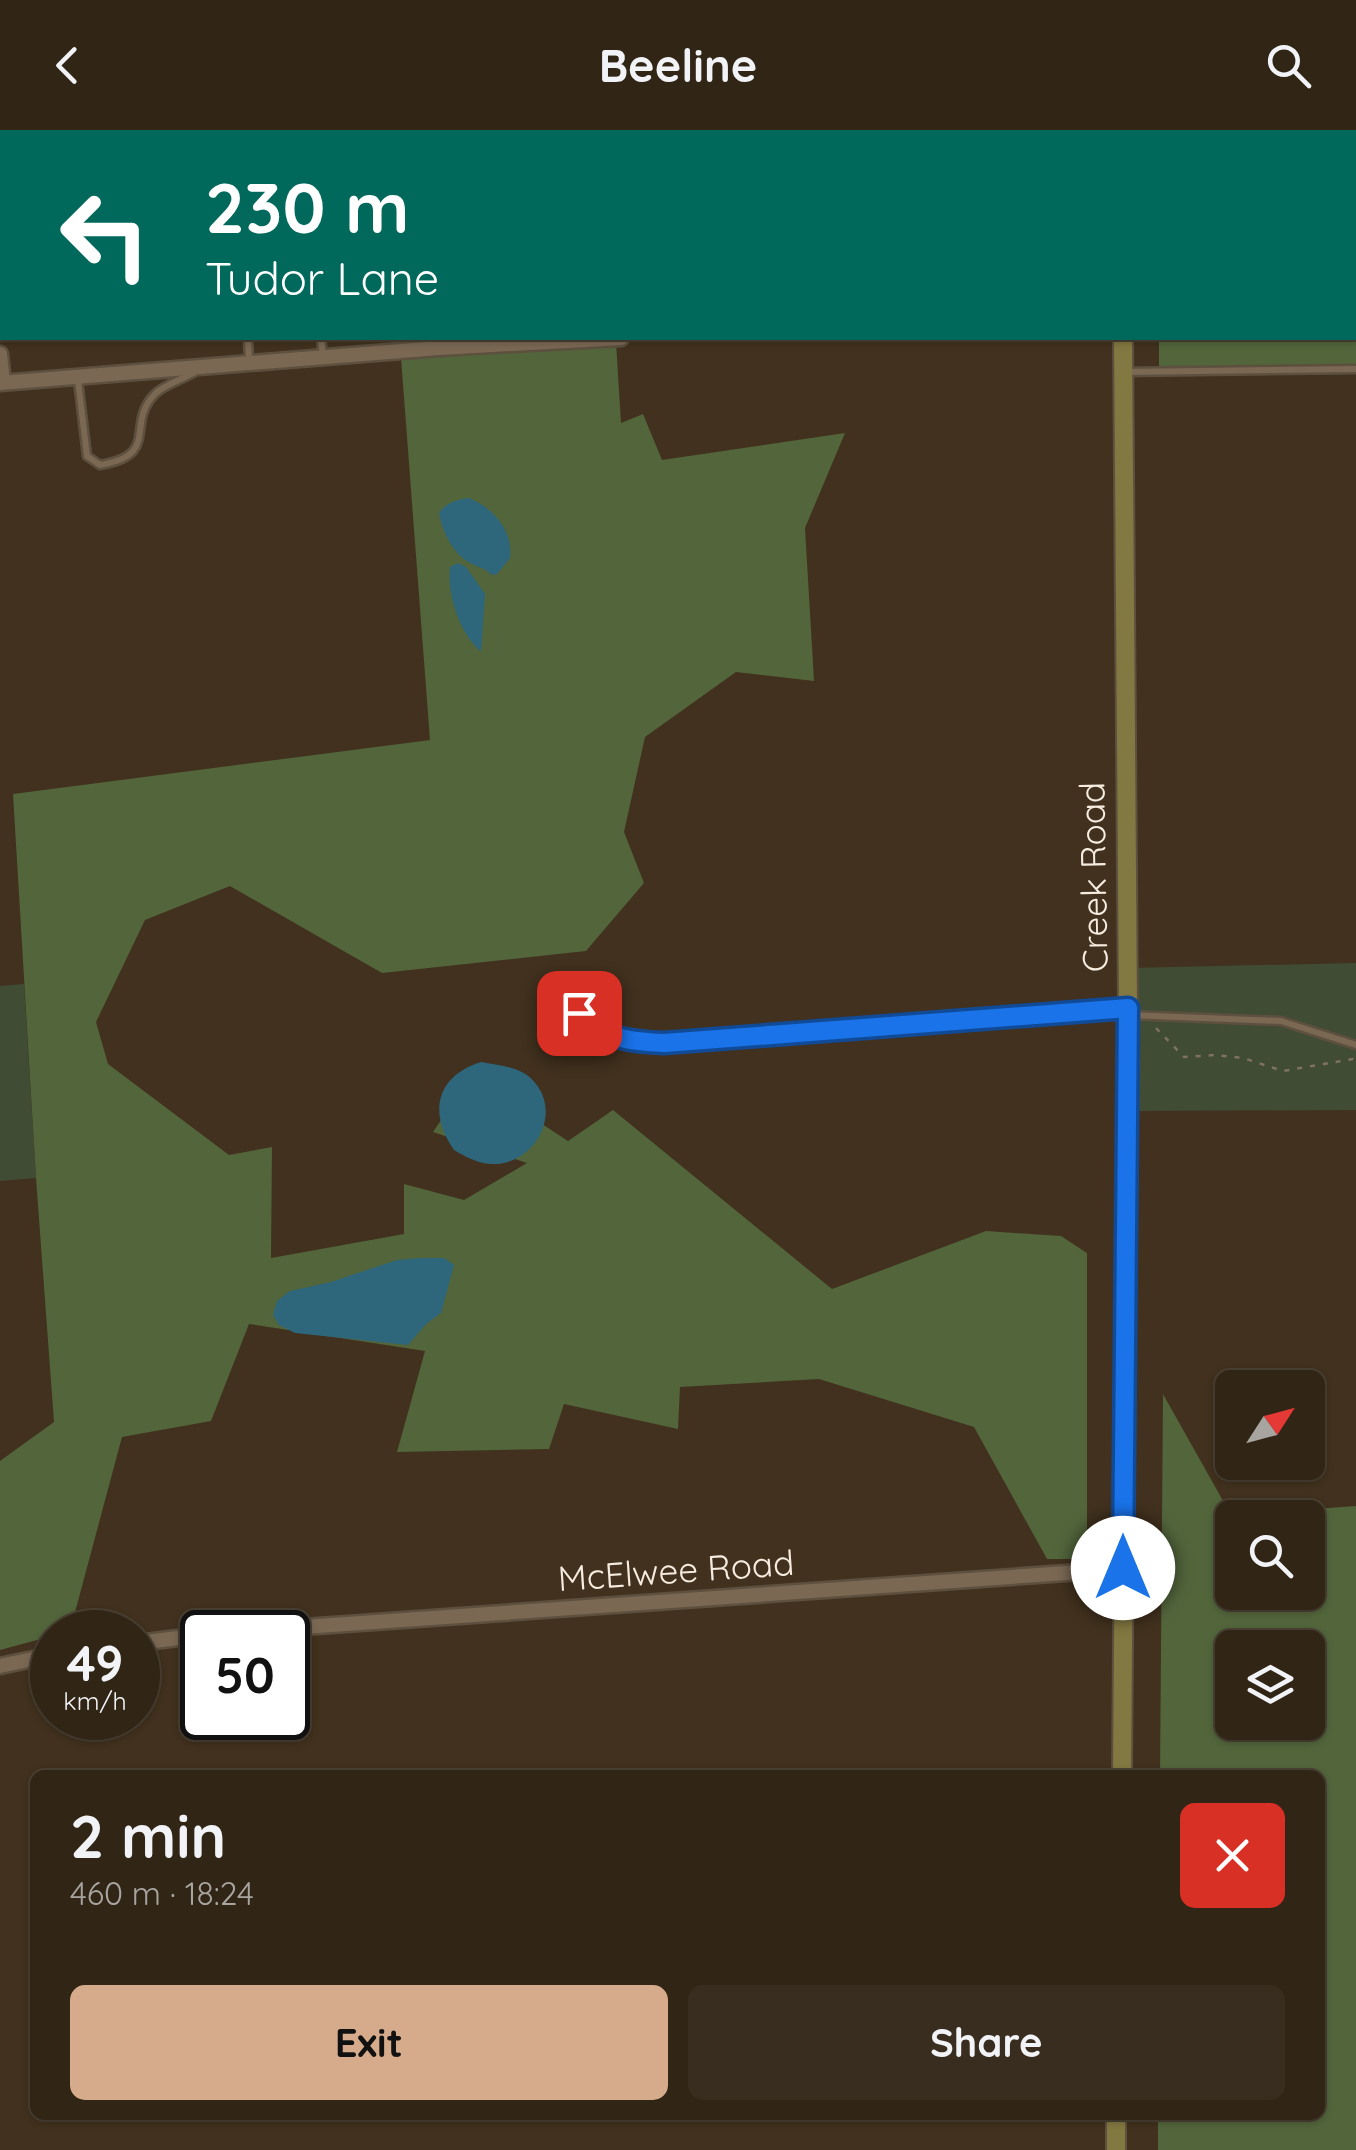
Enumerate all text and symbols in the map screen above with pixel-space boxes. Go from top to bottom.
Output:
text: Beeline [599,37,757,93]
icon: back [40,38,95,93]
icon: search [1261,38,1316,93]
text: 230 m [205,163,410,251]
icon: left [40,170,170,300]
text: Tudor Lane [205,250,439,306]
street label: Creek Road [1069,782,1117,973]
pin [537,971,622,1056]
icon: arrive [552,986,607,1041]
north arrow [1215,1370,1325,1480]
map controls [1215,1370,1325,1740]
button: search [1215,1500,1325,1610]
position arrow [1071,1516,1175,1620]
street label: McElwee Road [556,1540,796,1600]
speed limit sign: 50 [180,1610,310,1740]
button: layers [1215,1630,1325,1740]
text: 49 [67,1631,123,1694]
text: km/h [63,1685,127,1716]
text: 2 min [70,1798,226,1873]
button: close [1180,1803,1285,1908]
text: 460 m · 18:24 [70,1873,254,1913]
button: Exit [70,1985,668,2100]
button: Share [688,1985,1285,2100]

